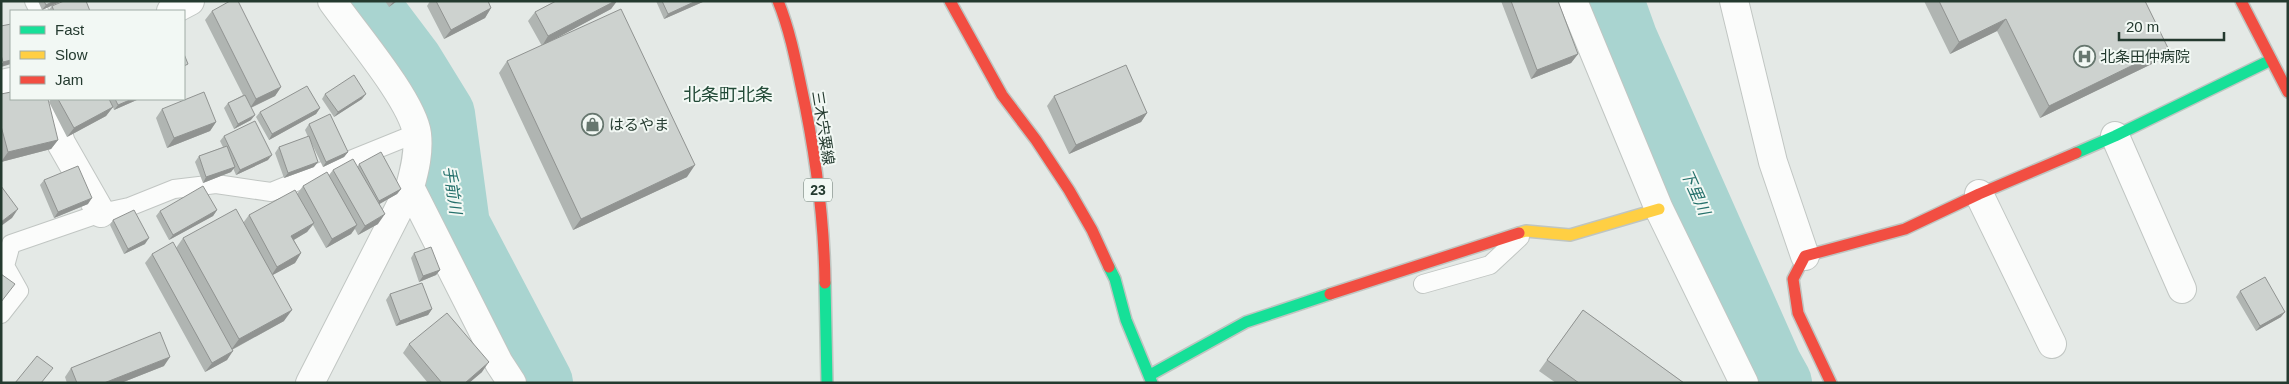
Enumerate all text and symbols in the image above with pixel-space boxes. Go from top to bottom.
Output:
legend [10,10,185,100]
scale bar [2119,10,2224,42]
text: 20 m [2126,18,2159,35]
text: Fast [55,21,85,38]
hospital icon: 北条田仲病院 [2072,45,2096,69]
text: Slow [55,46,88,63]
place label: 北条田仲病院 [2100,48,2190,65]
text: Jam [55,71,83,88]
district label: 北条町北条 [683,85,773,105]
street label: 三木宍粟線 [809,90,838,166]
shop icon: はるやま [581,113,605,137]
place label: はるやま [609,116,669,133]
water label: 手前川 [441,165,465,217]
water label: 下里川 [1678,167,1714,219]
road number: 23 [804,178,832,202]

